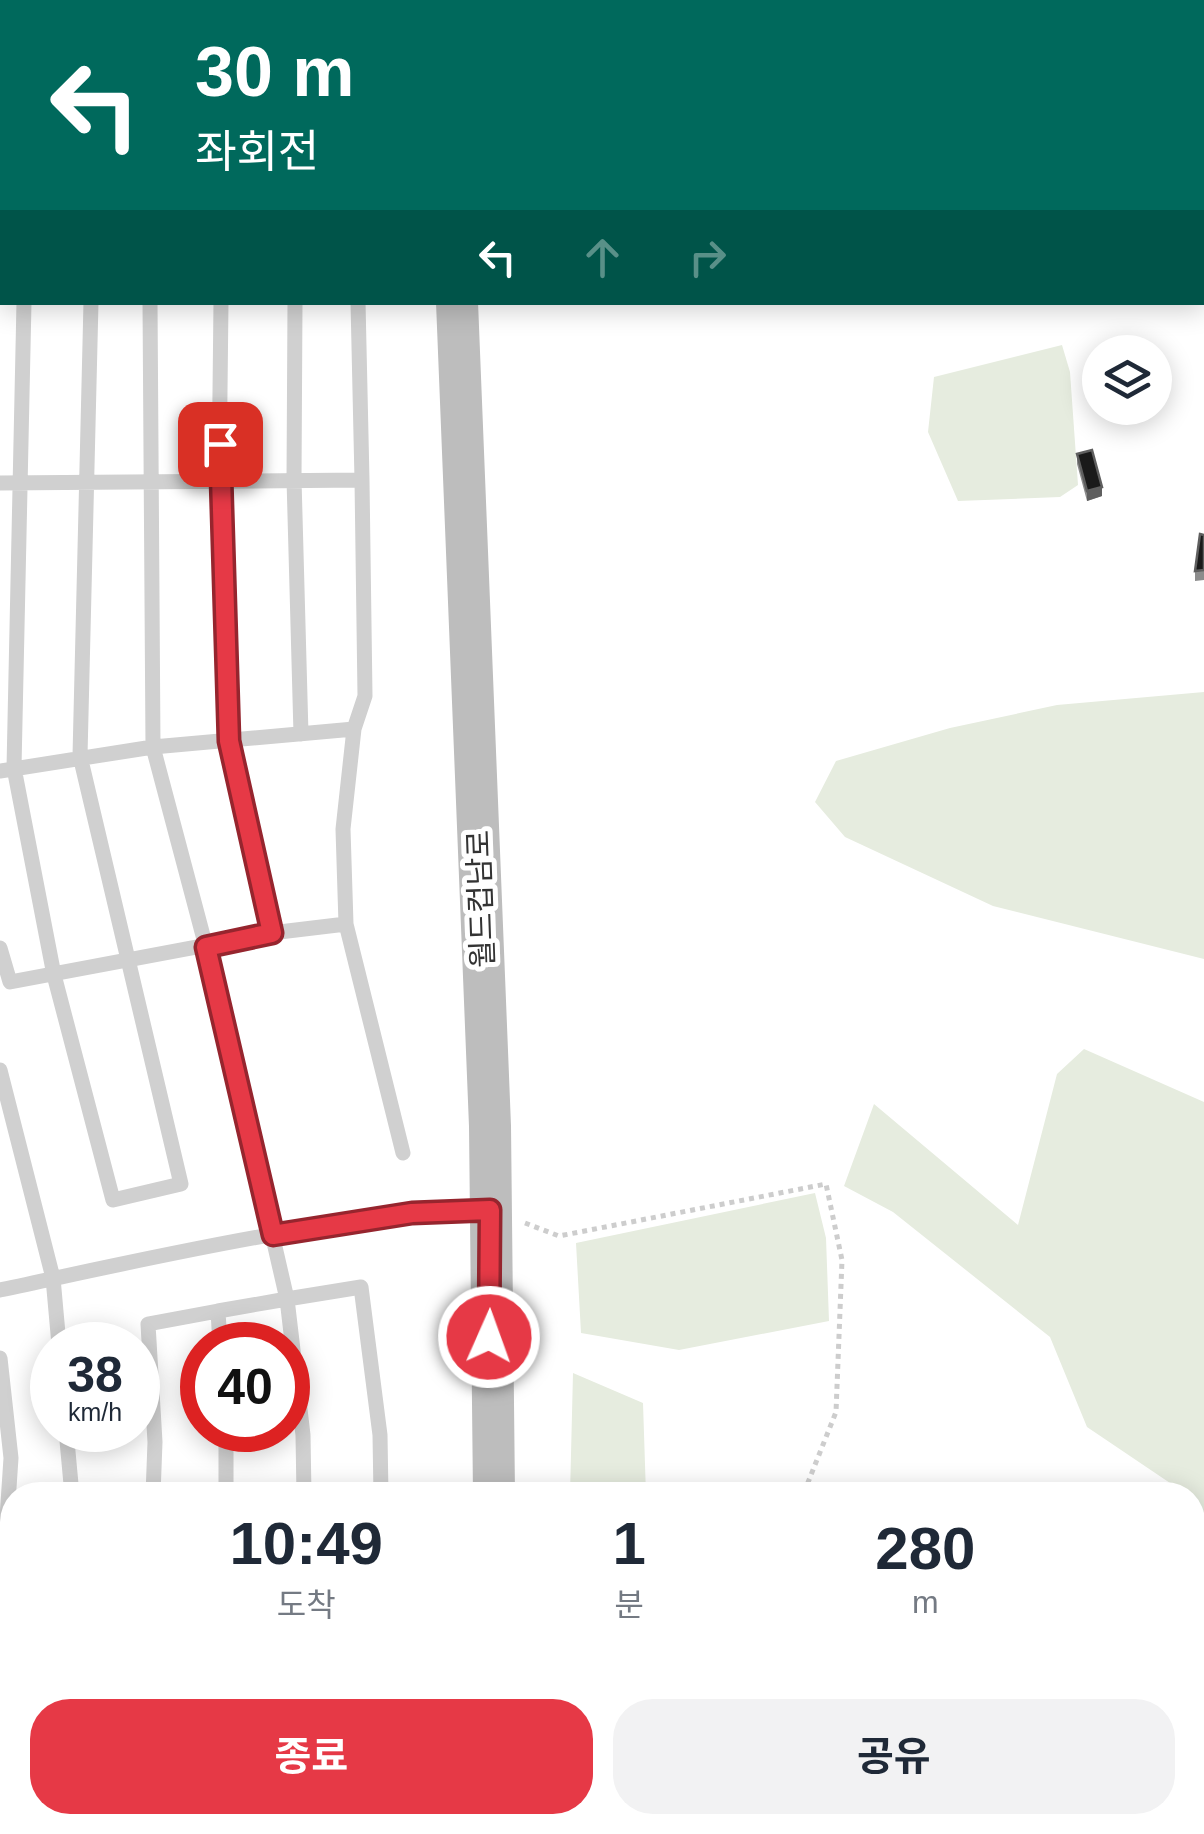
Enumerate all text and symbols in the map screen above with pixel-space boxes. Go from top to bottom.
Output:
text: 30 m [195,33,355,111]
icon: left [30,40,160,170]
text: 좌회전 [195,126,319,177]
icon: left [470,230,525,285]
icon: ahead [575,230,630,285]
icon: right [680,230,735,285]
map controls [1082,335,1172,425]
button: layers [1082,335,1172,425]
pin [178,402,263,487]
icon: arrive [193,417,248,472]
street label: 월드컵남로 [462,829,499,969]
position arrow [437,1285,541,1389]
speed limit sign: 40 [180,1322,310,1452]
text: 38 [67,1347,123,1403]
text: km/h [68,1398,122,1426]
text: 10:49 [230,1510,383,1577]
text: 1 [612,1510,646,1577]
text: 280 [875,1515,975,1582]
text: m [912,1584,939,1620]
text: 도착 [277,1587,336,1623]
text: 분 [614,1587,644,1623]
button: 종료 [30,1699,593,1814]
button: 공유 [613,1699,1175,1814]

